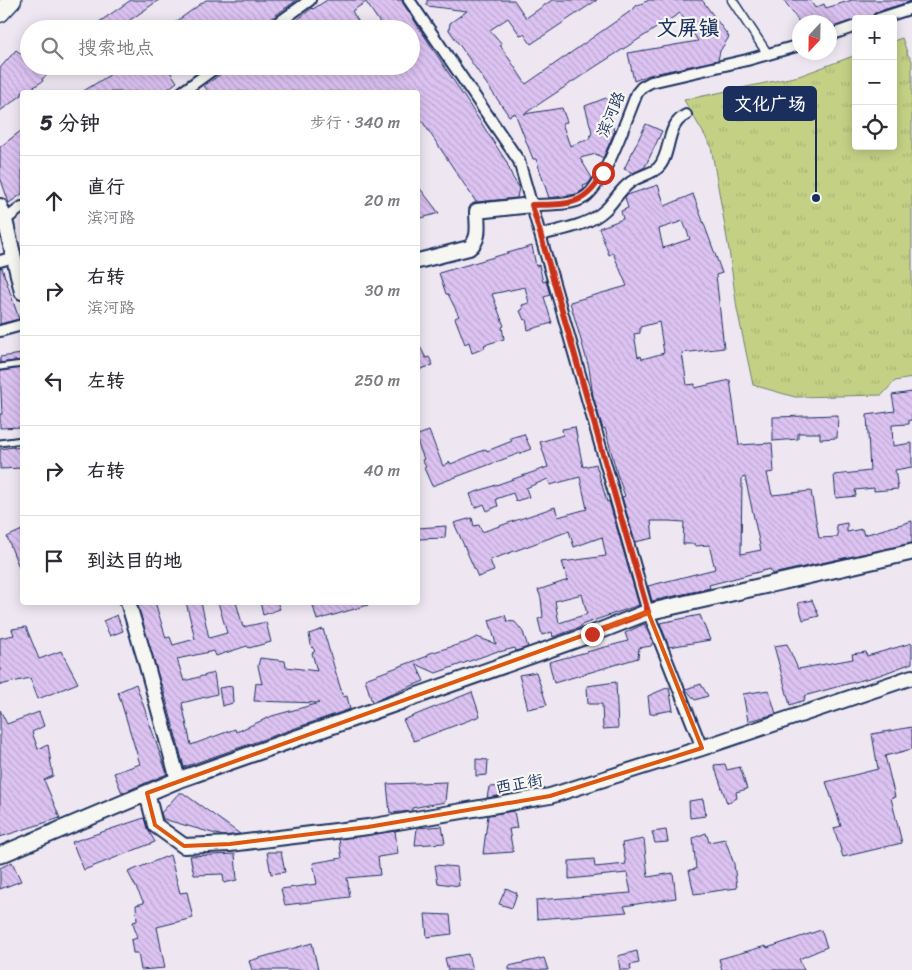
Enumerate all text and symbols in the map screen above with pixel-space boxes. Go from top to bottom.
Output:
district label: 文屏镇 [657,9,720,47]
north arrow [792,15,837,60]
map controls [852,15,897,150]
button: + [852,15,897,60]
search box [20,20,420,75]
text: 搜索地点 [78,31,154,64]
icon: search [38,34,66,62]
button: − [852,60,897,105]
street label: 滨河路 [588,86,633,142]
callout: 文化广场 [724,87,816,120]
text: 文化广场 [734,88,806,120]
text: 5 分钟 [40,104,100,142]
button: locate [852,105,897,150]
text: 步行 · 340 m [310,108,400,137]
route start [592,162,615,185]
text: 直行 [87,170,125,203]
text: 20 m [364,186,400,215]
icon: ahead [40,187,68,215]
text: 滨河路 [87,203,135,232]
text: 右转 [87,260,125,293]
text: 30 m [365,276,400,305]
icon: right [40,277,68,305]
text: 滨河路 [87,293,135,322]
text: 左转 [87,364,125,397]
text: 250 m [354,366,400,395]
icon: left [40,367,68,395]
text: 右转 [87,454,125,487]
text: 40 m [363,456,400,485]
icon: right [40,457,68,485]
text: 到达目的地 [87,544,182,577]
icon: arrive [40,547,68,575]
route end [581,623,604,646]
street label: 西正街 [493,765,545,802]

